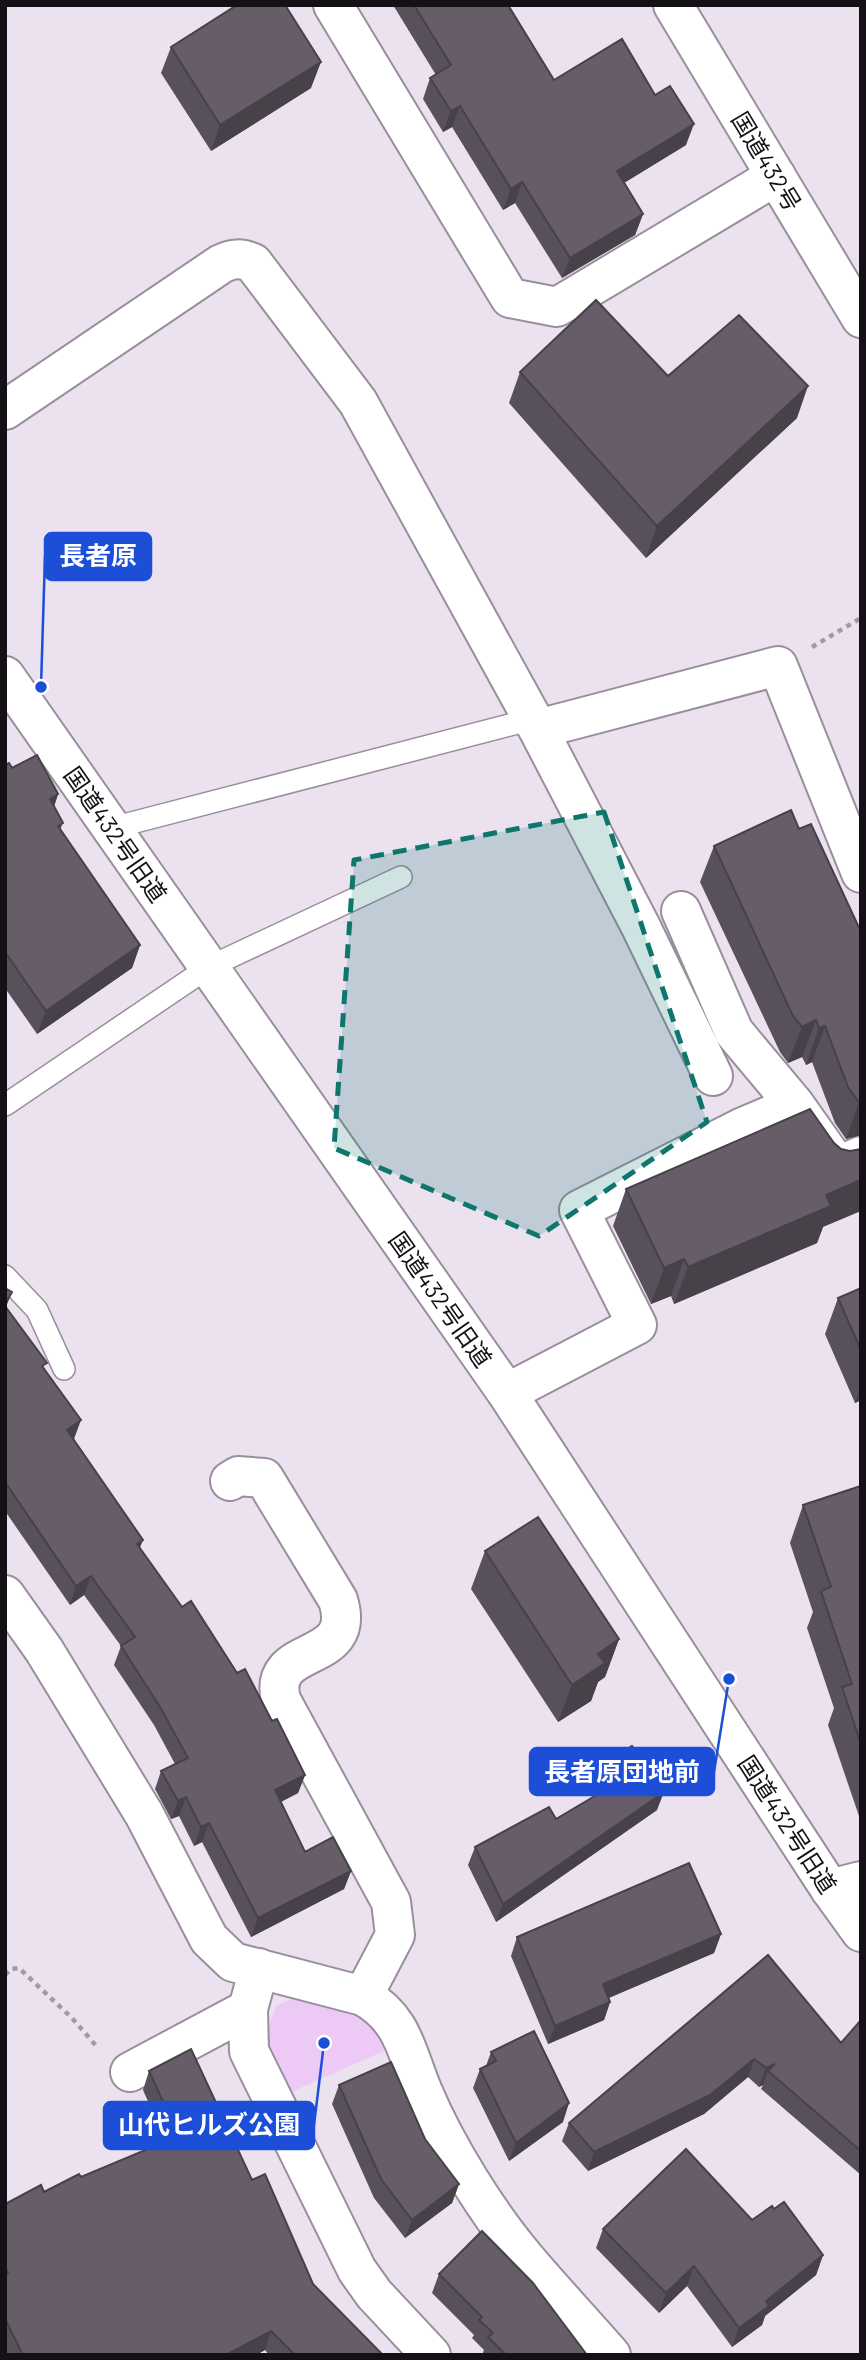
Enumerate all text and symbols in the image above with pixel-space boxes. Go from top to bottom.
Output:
street label: 国道432号 [726,106,808,216]
callout: 長者原 [45,533,151,580]
text: 長者原 [59,539,137,570]
street label: 国道432号旧道 [59,761,173,907]
street label: 国道432号旧道 [384,1226,498,1372]
callout: 長者原団地前 [530,1748,714,1795]
street label: 国道432号旧道 [733,1750,843,1898]
text: 長者原団地前 [544,1755,700,1786]
callout: 山代ヒルズ公園 [104,2102,314,2149]
text: 山代ヒルズ公園 [118,2108,300,2139]

